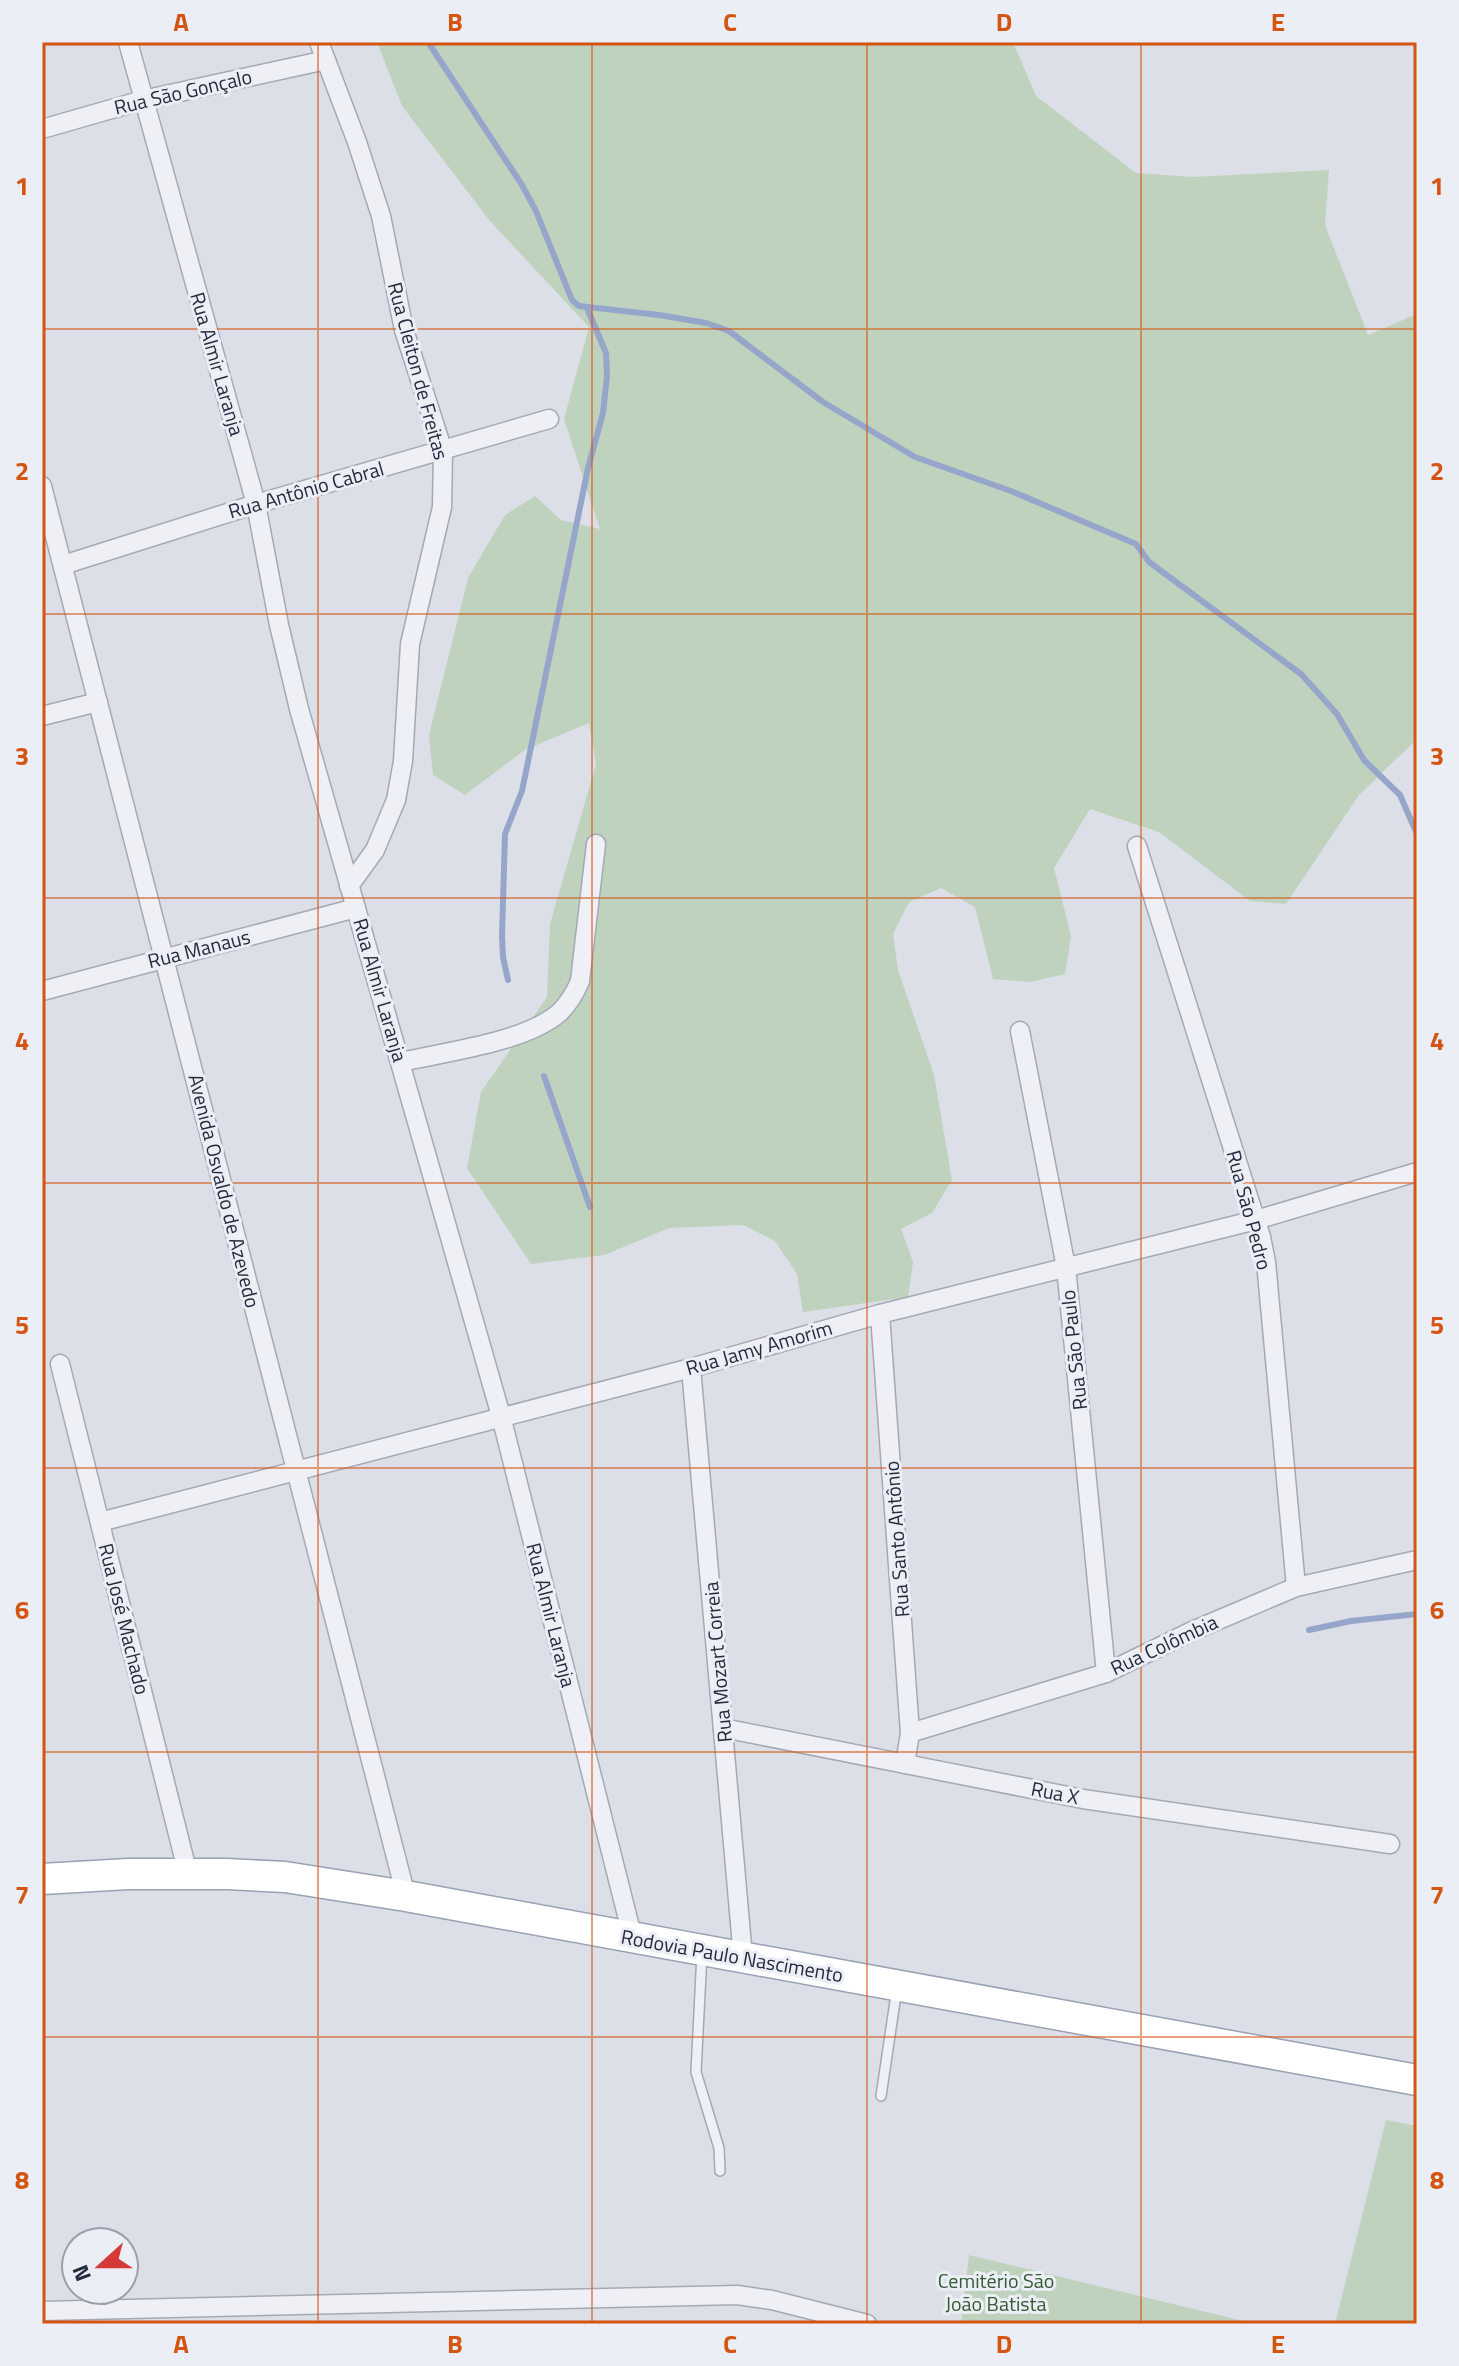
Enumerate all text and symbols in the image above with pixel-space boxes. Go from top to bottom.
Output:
text: A [173,2,189,41]
text: B [447,2,463,41]
text: C [723,2,737,41]
text: D [996,2,1012,41]
text: E [1271,2,1285,41]
street label: Rua São Gonçalo [111,61,255,122]
text: 1 [15,166,29,205]
text: 1 [1430,166,1444,205]
street label: Rua Cleiton de Freitas [380,279,457,463]
street label: Rua Almir Laranja [182,288,253,439]
text: 2 [15,451,29,490]
text: 2 [1430,451,1444,490]
street label: Rua Antônio Cabral [224,452,387,527]
text: 3 [15,736,29,775]
text: 3 [1430,736,1444,775]
street label: Rua Almir Laranja [345,914,416,1065]
street label: Rua Manaus [144,921,253,976]
text: 4 [15,1021,29,1060]
text: 4 [1430,1021,1444,1060]
street label: Avenida Osvaldo de Azevedo [180,1071,269,1311]
street label: Rua São Pedro [1219,1147,1280,1273]
street label: Rua São Paulo [1052,1288,1095,1412]
text: 5 [15,1305,29,1344]
text: 5 [1430,1305,1444,1344]
street label: Rua Jamy Amorim [682,1312,836,1383]
street label: Rua Santo Antônio [876,1460,917,1618]
street label: Rua Almir Laranja [519,1539,584,1690]
street label: Rua José Machado [91,1540,158,1698]
street label: Rua Mozart Correia [695,1580,740,1744]
text: 6 [15,1590,29,1629]
text: 6 [1430,1590,1444,1629]
street label: Rua Colômbia [1105,1606,1223,1683]
street label: Rua X [1028,1773,1082,1812]
text: 7 [15,1875,29,1914]
text: 7 [1430,1875,1444,1914]
street label: Rodovia Paulo Nascimento [619,1921,846,1990]
text: 8 [15,2160,29,2199]
text: 8 [1430,2160,1444,2199]
north arrow [60,2226,140,2306]
text: N [63,2260,100,2286]
park label: Cemitério São João Batista [938,2265,1054,2319]
text: A [173,2324,189,2363]
text: B [447,2324,463,2363]
text: C [723,2324,737,2363]
text: D [996,2324,1012,2363]
text: E [1271,2324,1285,2363]

